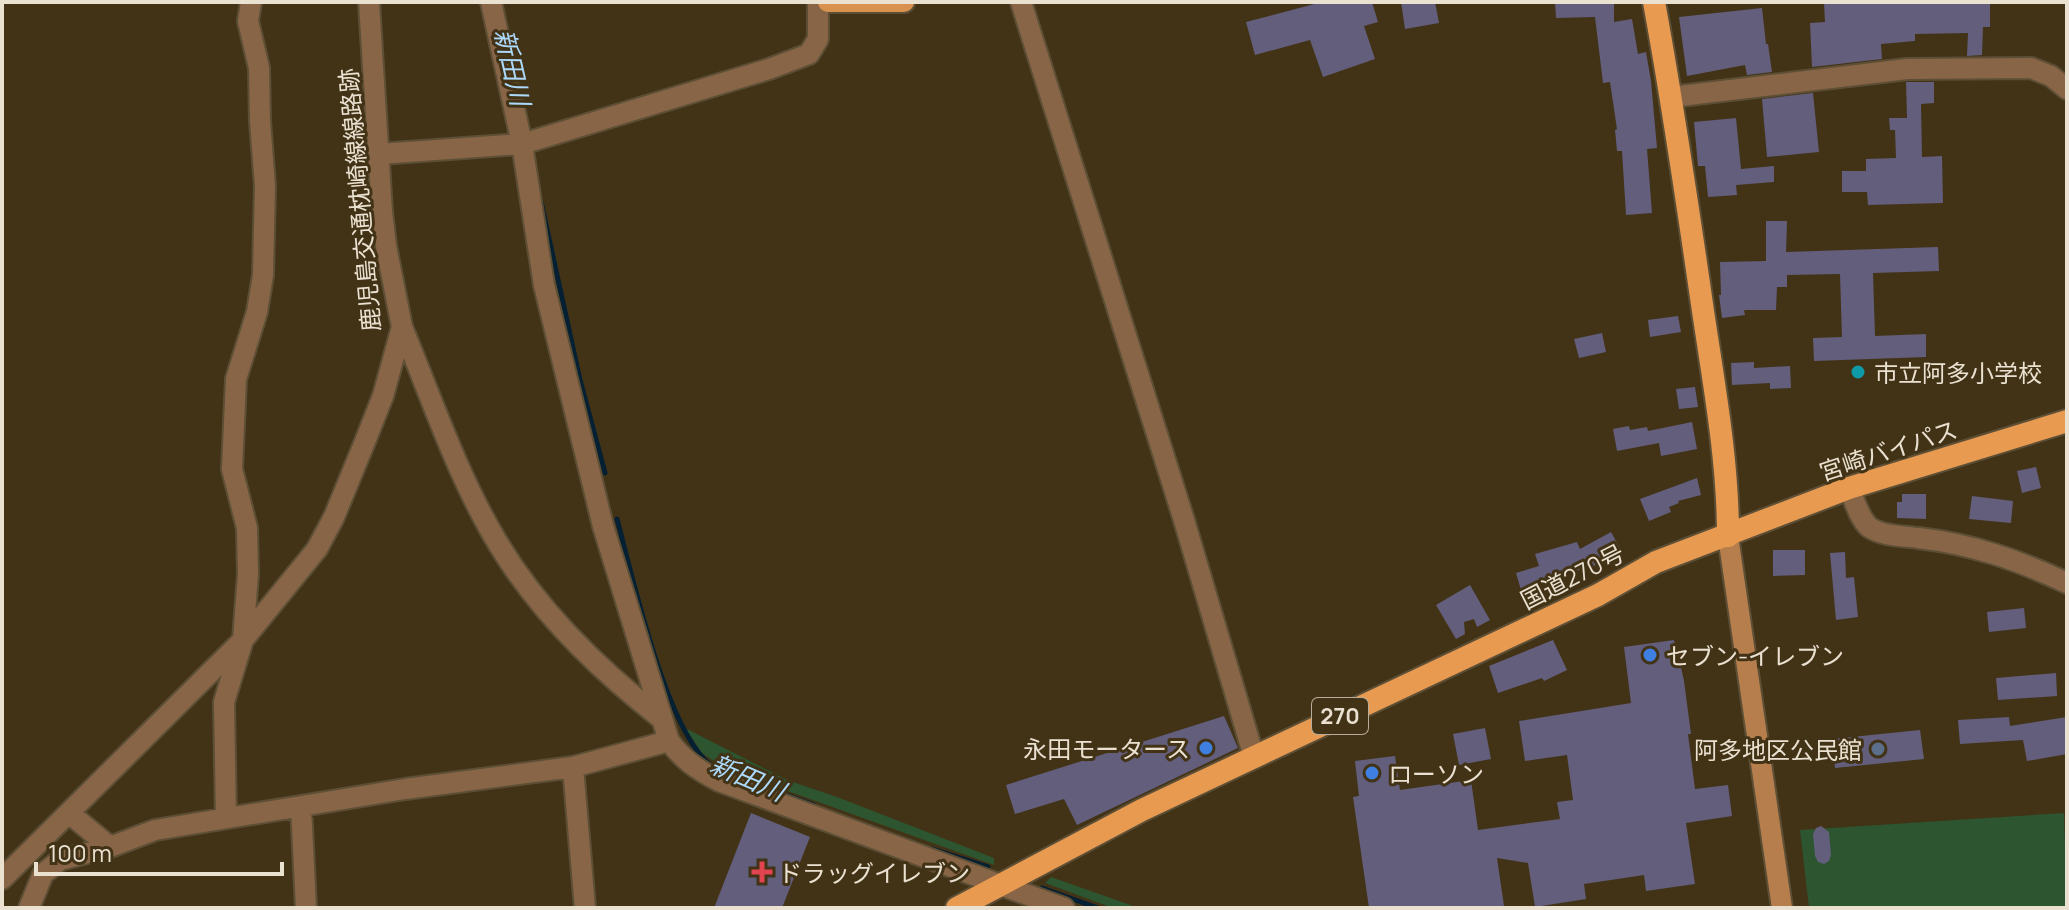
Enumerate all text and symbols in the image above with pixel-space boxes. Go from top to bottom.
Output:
water label: 新田川 [487,25,540,112]
street label: 鹿児島交通枕崎線線路跡 [331,67,387,333]
place label: 市立阿多小学校 [1874,356,2042,389]
marker: 市立阿多小学校 [1849,363,1867,381]
street label: 宮崎バイパス [1815,412,1961,488]
street label: 国道270号 [1514,536,1630,616]
place label: セブン-イレブン [1666,639,1844,672]
marker: セブン-イレブン [1641,646,1659,664]
road number: 270 [1312,698,1368,734]
place label: 永田モータース [1023,732,1190,765]
place label: 阿多地区公民館 [1694,733,1862,766]
marker: 永田モータース [1197,739,1215,757]
marker: 阿多地区公民館 [1869,740,1887,758]
water label: 新田川 [705,745,794,810]
place label: ローソン [1388,757,1484,790]
marker: ローソン [1363,764,1381,782]
scale bar [36,826,282,876]
text: 100 m [48,836,112,869]
place label: ドラッグイレブン [778,856,970,889]
marker: ドラッグイレブン [753,863,771,881]

